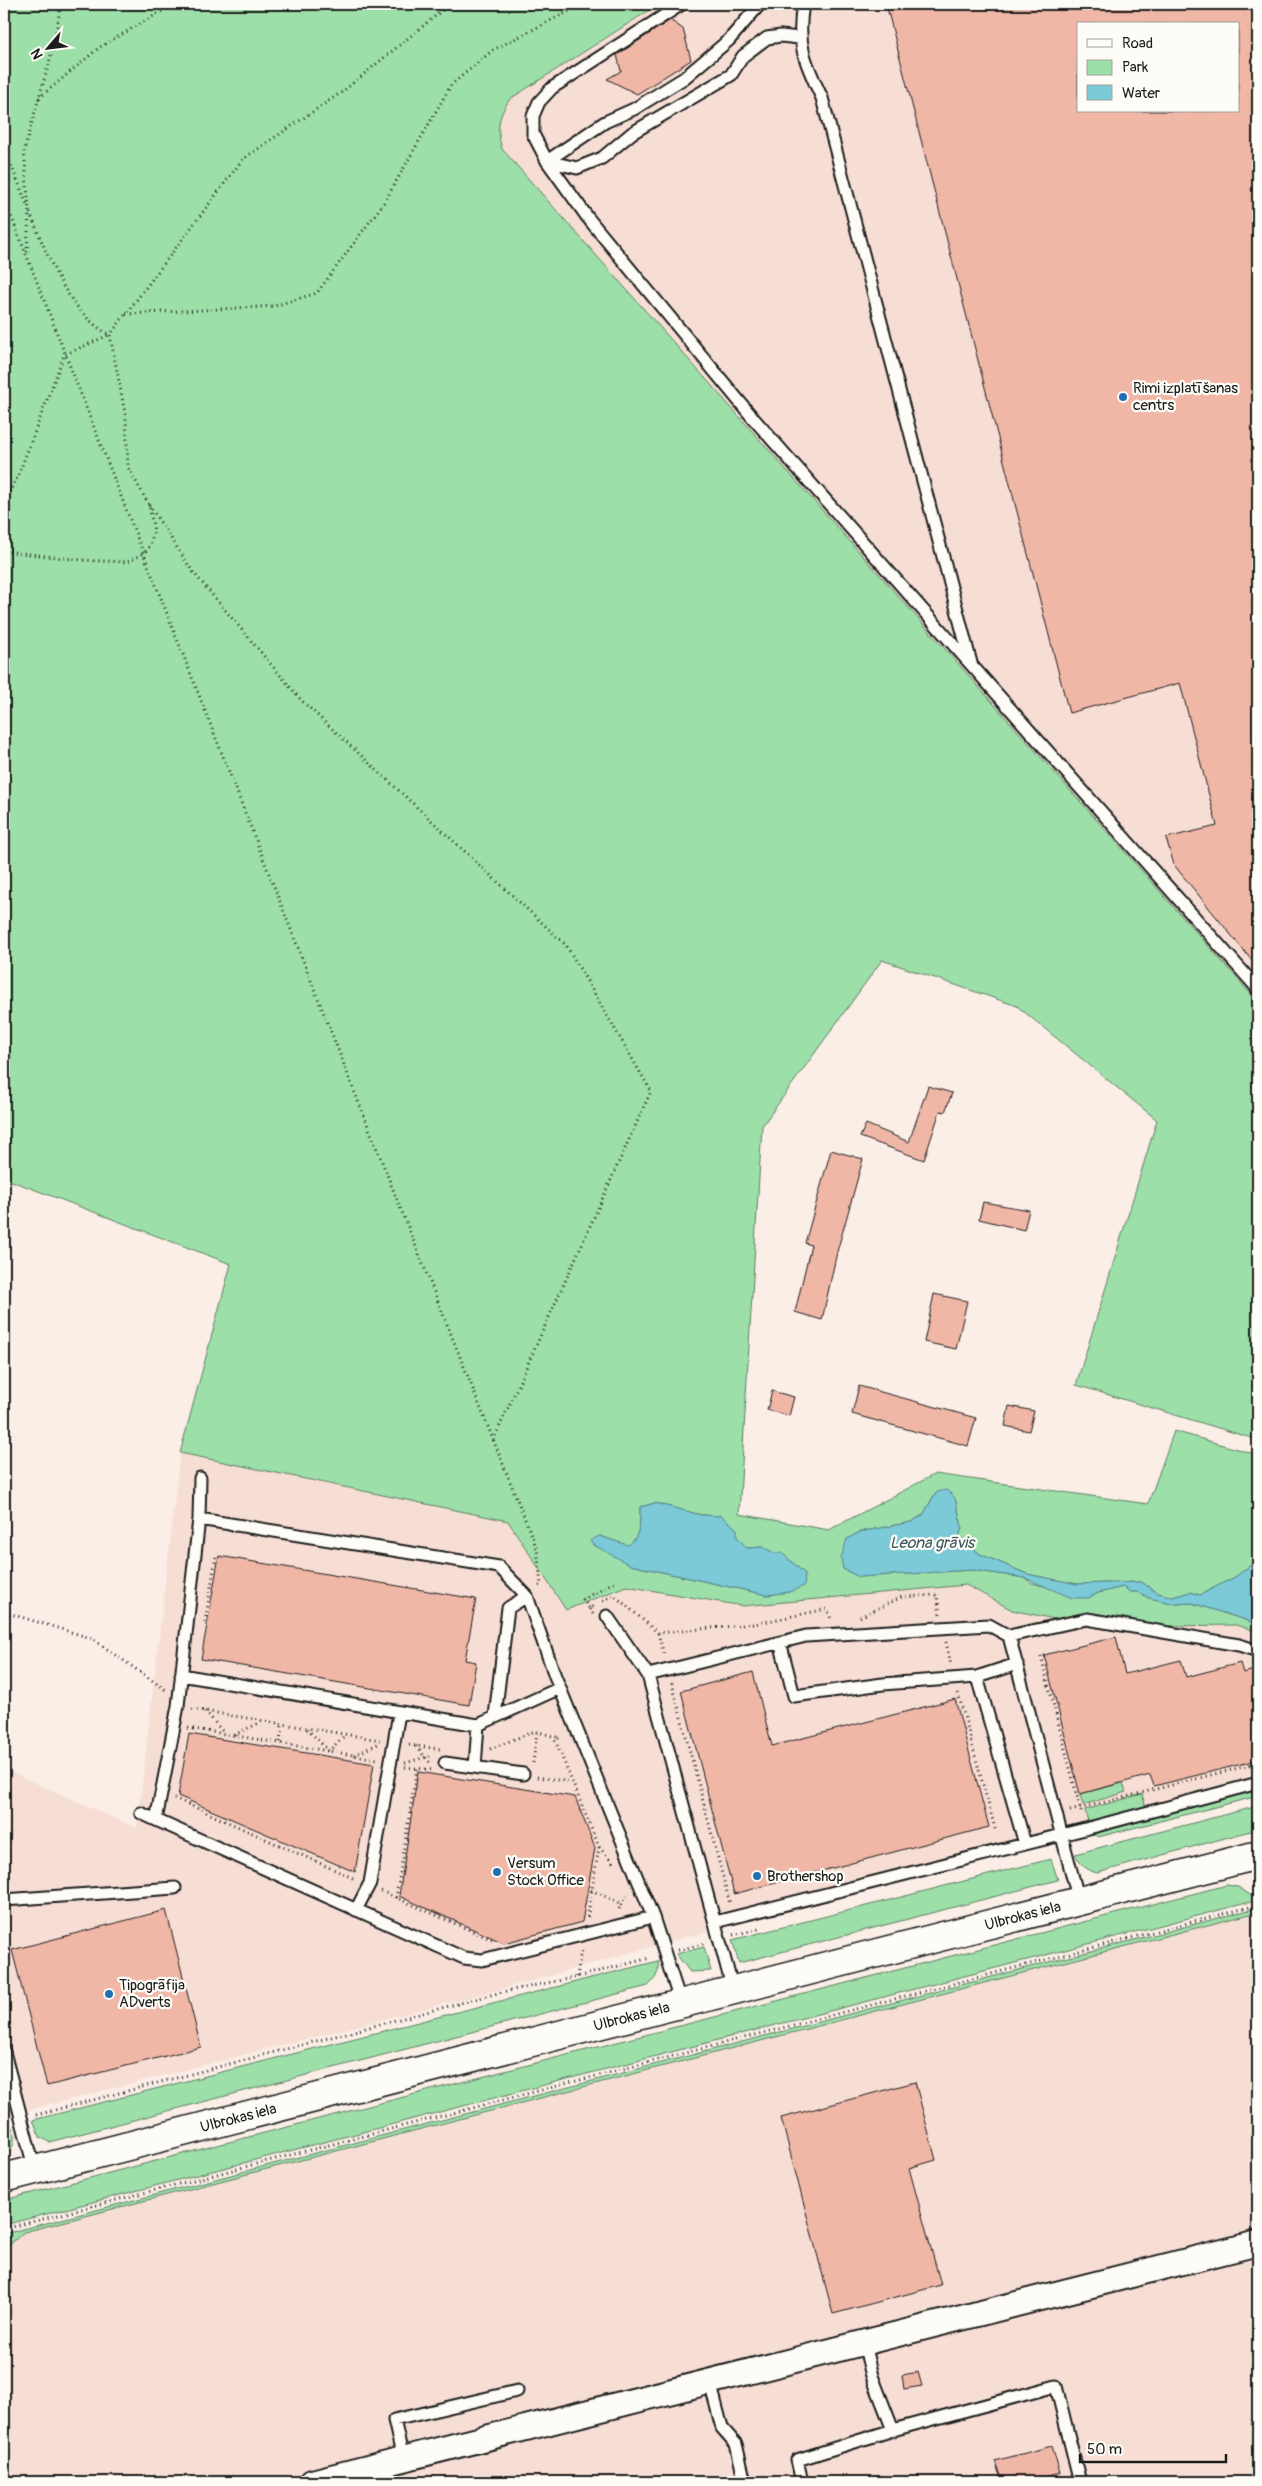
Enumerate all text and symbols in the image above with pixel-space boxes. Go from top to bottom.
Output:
north arrow [22,22,72,72]
legend [1077,22,1240,112]
text: Road [1122,34,1153,53]
text: N [27,46,47,62]
text: Park [1122,58,1149,77]
text: Water [1122,84,1161,103]
place label: Rimi izplatīšanas centrs [1133,379,1238,415]
marker: Rimi izplatīšanas centrs [1117,391,1129,403]
water label: Leona grāvis [890,1533,976,1553]
place label: Versum Stock Office [507,1854,585,1890]
marker: Versum Stock Office [491,1866,503,1878]
place label: Brothershop [767,1867,843,1886]
marker: Brothershop [751,1870,763,1882]
street label: Ulbrokas iela [983,1897,1063,1935]
place label: Tipogrāfija ADverts [119,1976,185,2012]
marker: Tipogrāfija ADverts [103,1988,115,2000]
street label: Ulbrokas iela [591,1997,672,2035]
street label: Ulbrokas iela [198,2099,278,2137]
scale bar [1080,2431,1226,2463]
text: 50 m [1087,2440,1122,2459]

